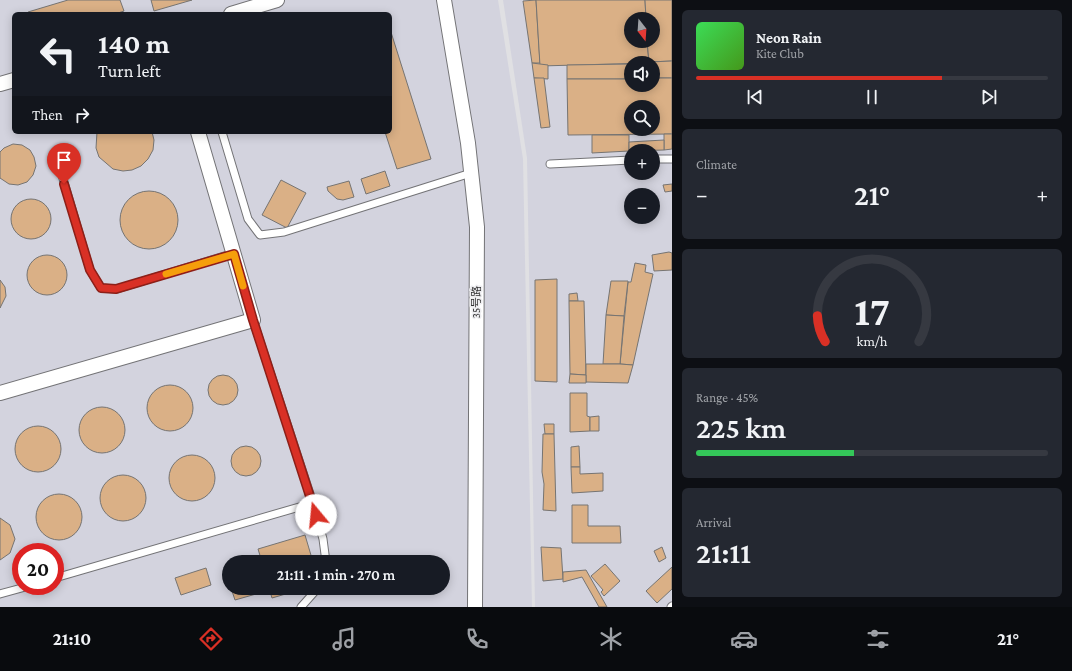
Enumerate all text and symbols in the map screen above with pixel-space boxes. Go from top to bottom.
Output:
north arrow [624,12,660,48]
map controls [624,12,660,224]
icon: left [32,28,84,80]
text: 140 m [98,28,170,59]
text: Neon Rain [756,30,822,46]
text: Kite Club [756,46,804,61]
button: sound [624,56,660,92]
text: Turn left [98,61,161,81]
icon: previous [744,86,766,108]
icon: pause [861,86,883,108]
icon: next [978,86,1000,108]
button: search [624,100,660,136]
icon: right [71,104,93,126]
text: Then [32,107,63,123]
pin [47,143,81,184]
button: + [624,144,660,180]
icon: arrive [53,149,75,171]
text: Climate [696,157,737,172]
text: 21° [854,178,890,211]
text: − [696,182,708,207]
text: + [1036,182,1048,207]
button: − [624,188,660,224]
street label: 35号路 [470,286,482,318]
text: 17 [854,287,890,333]
text: km/h [857,332,888,348]
text: Range · 45% [696,390,758,405]
text: 225 km [696,411,786,444]
position arrow [295,494,337,536]
text: Arrival [696,515,731,530]
text: 21:11 [696,536,751,569]
speed limit sign: 20 [12,543,64,595]
text: 21:11 · 1 min · 270 m [277,567,395,583]
icon: directions [197,625,225,653]
icon: music [330,625,358,653]
icon: phone [463,625,491,653]
icon: climate [597,625,625,653]
icon: car [730,625,758,653]
icon: filters [864,625,892,653]
text: 21:10 [53,629,91,649]
text: 21° [997,629,1019,649]

